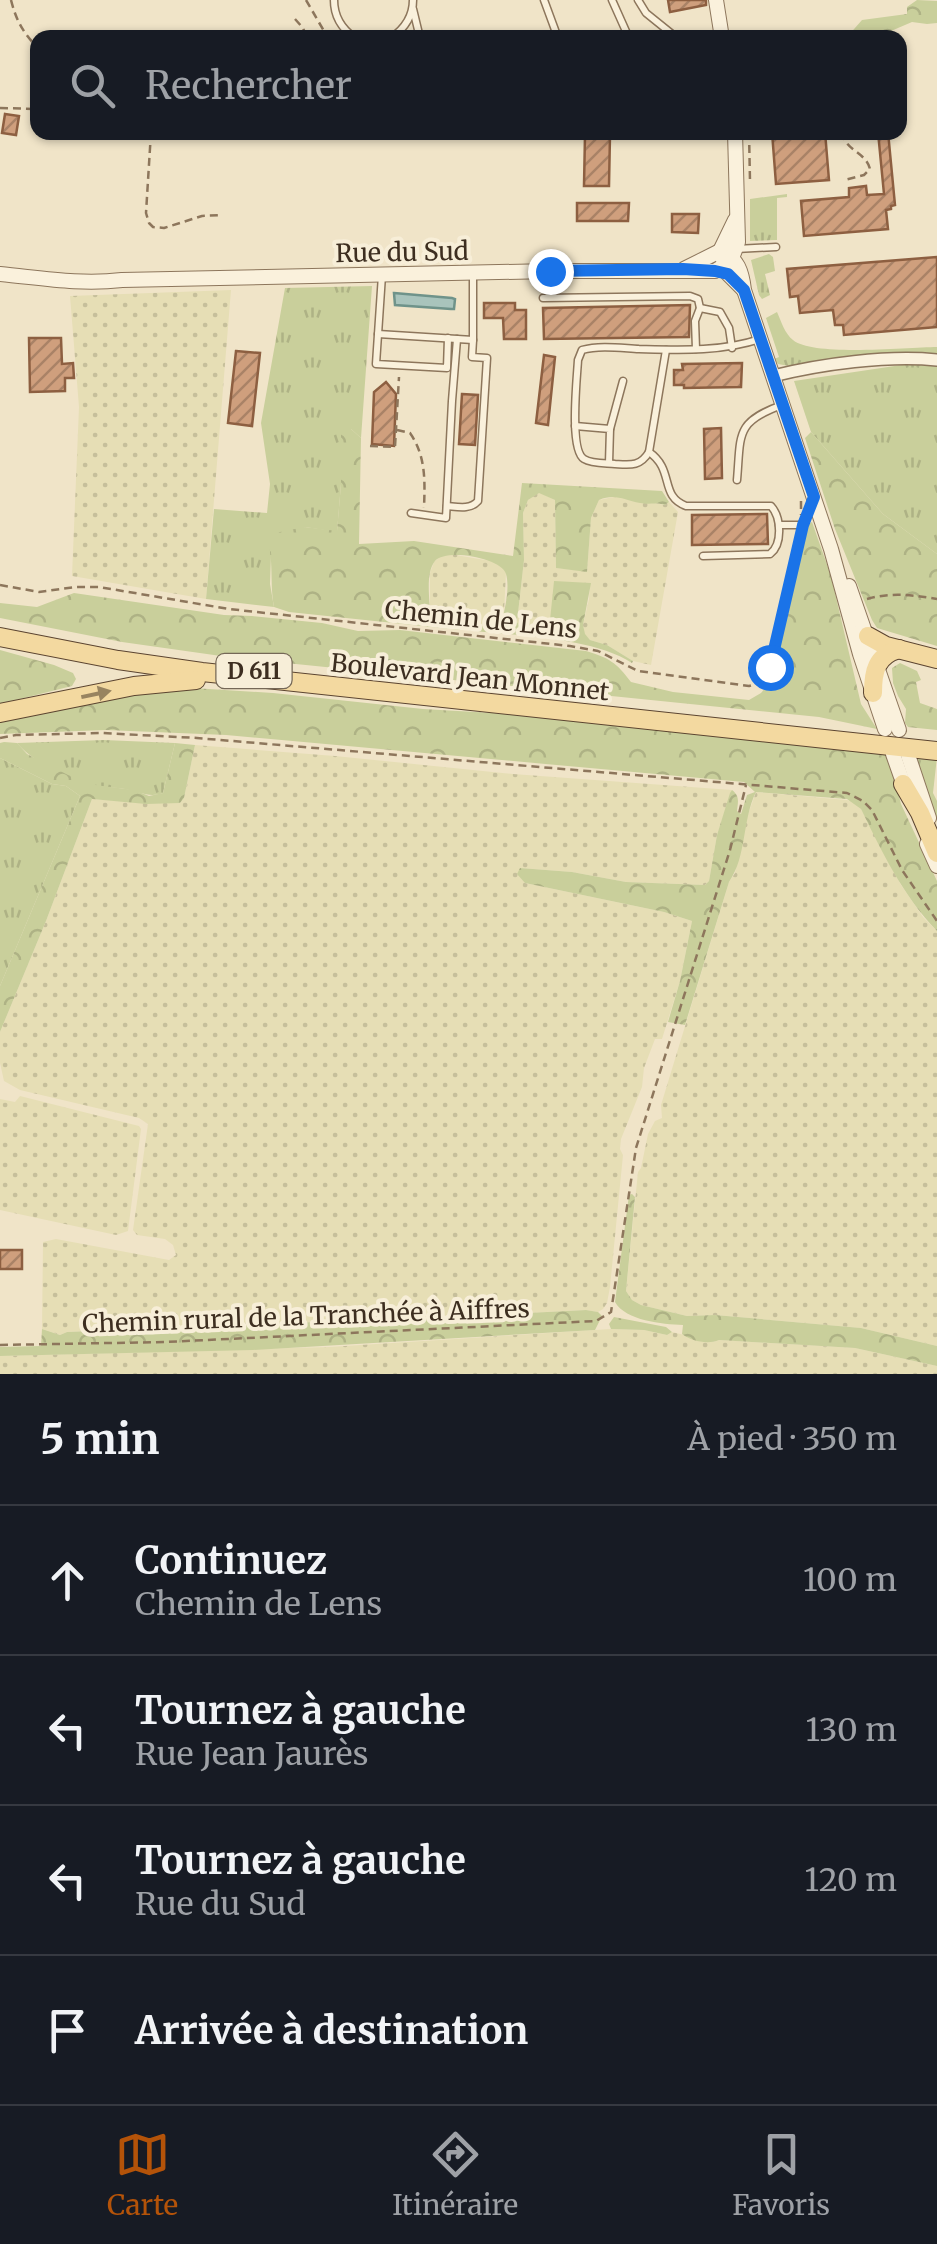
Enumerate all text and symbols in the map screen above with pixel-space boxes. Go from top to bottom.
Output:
search box [30,30,907,140]
icon: search [65,58,120,113]
text: Rechercher [145,62,352,109]
street label: Rue du Sud [335,235,469,269]
route end [528,249,574,295]
street label: Chemin de Lens [383,593,579,645]
route start [748,645,794,691]
street label: Boulevard Jean Monnet [329,646,611,708]
road number: D 611 [216,654,292,688]
one-way arrow [80,685,111,701]
street label: Chemin rural de la Tranchée à Aiffres [82,1292,530,1340]
text: 5 min [40,1413,159,1465]
text: À pied · 350 m [687,1419,897,1459]
text: Continuez [135,1537,327,1584]
icon: ahead [40,1553,95,1608]
text: 100 m [803,1560,897,1600]
text: Chemin de Lens [135,1584,382,1624]
text: Tournez à gauche [135,1687,466,1734]
icon: left [40,1703,95,1758]
text: 130 m [805,1710,897,1750]
text: Rue Jean Jaurès [135,1734,368,1774]
text: Tournez à gauche [135,1837,466,1884]
icon: left [40,1853,95,1908]
text: 120 m [805,1860,897,1900]
text: Rue du Sud [135,1884,306,1924]
icon: arrive [40,2003,95,2058]
text: Arrivée à destination [135,2007,528,2054]
tab: Carte [107,2127,178,2223]
tab: Itinéraire [392,2127,518,2223]
tab: Favoris [732,2127,830,2223]

